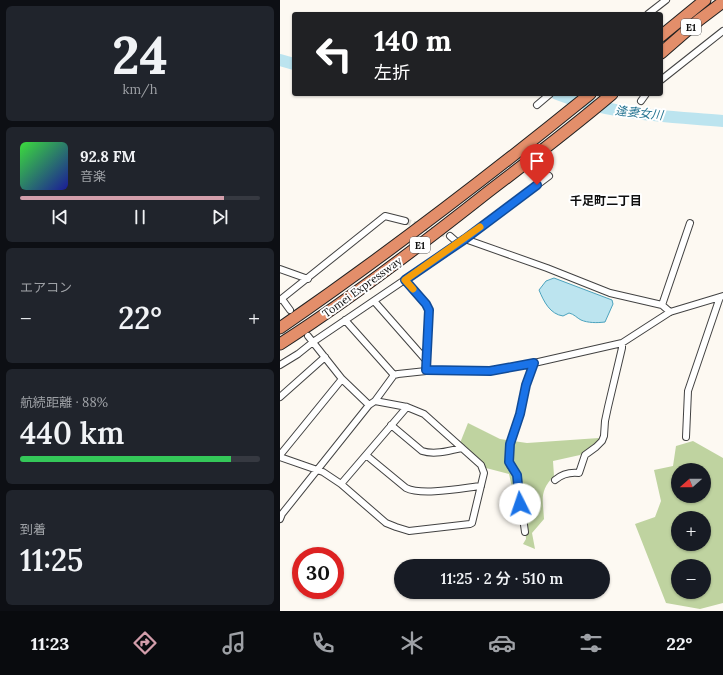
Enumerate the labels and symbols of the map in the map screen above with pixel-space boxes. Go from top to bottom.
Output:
road number: E1 [681,19,701,35]
water label: 逢妻女川 [614,103,666,123]
pin [520,144,554,185]
district label: 千足町二丁目 [570,193,642,208]
road number: E1 [410,237,430,253]
street label: Tomei Expressway [320,253,405,321]
north arrow [671,463,711,503]
position arrow [499,483,541,525]
speed limit sign: 30 [292,547,344,599]

